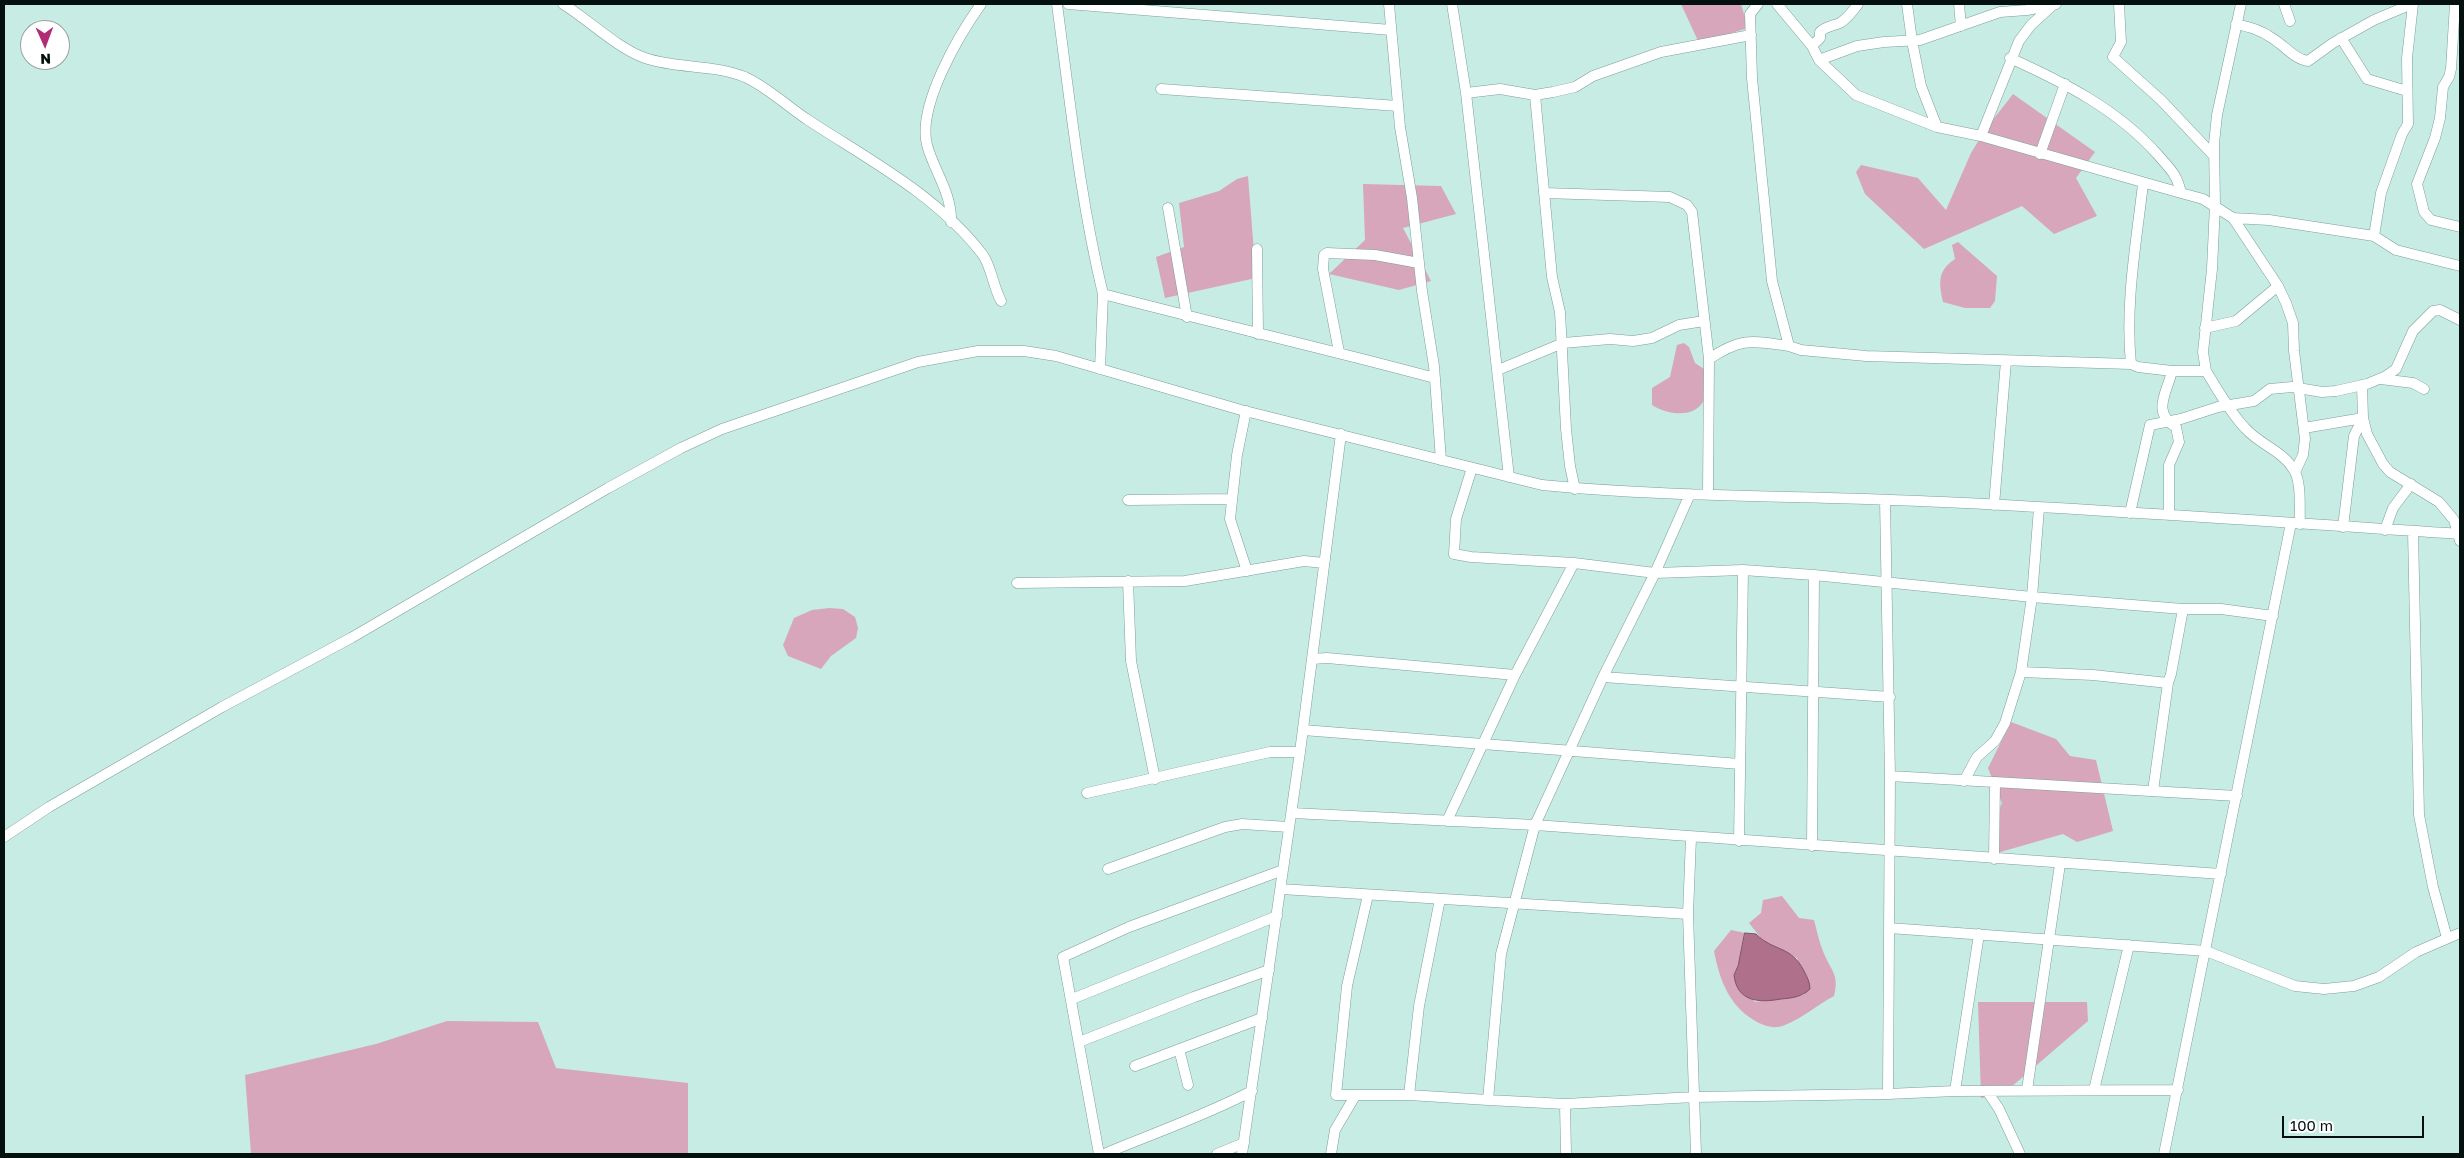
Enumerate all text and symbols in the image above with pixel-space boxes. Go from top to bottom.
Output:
north arrow [20,20,70,70]
text: N [40,51,51,68]
scale bar [2284,1106,2426,1138]
text: 100 m [2290,1116,2333,1134]

